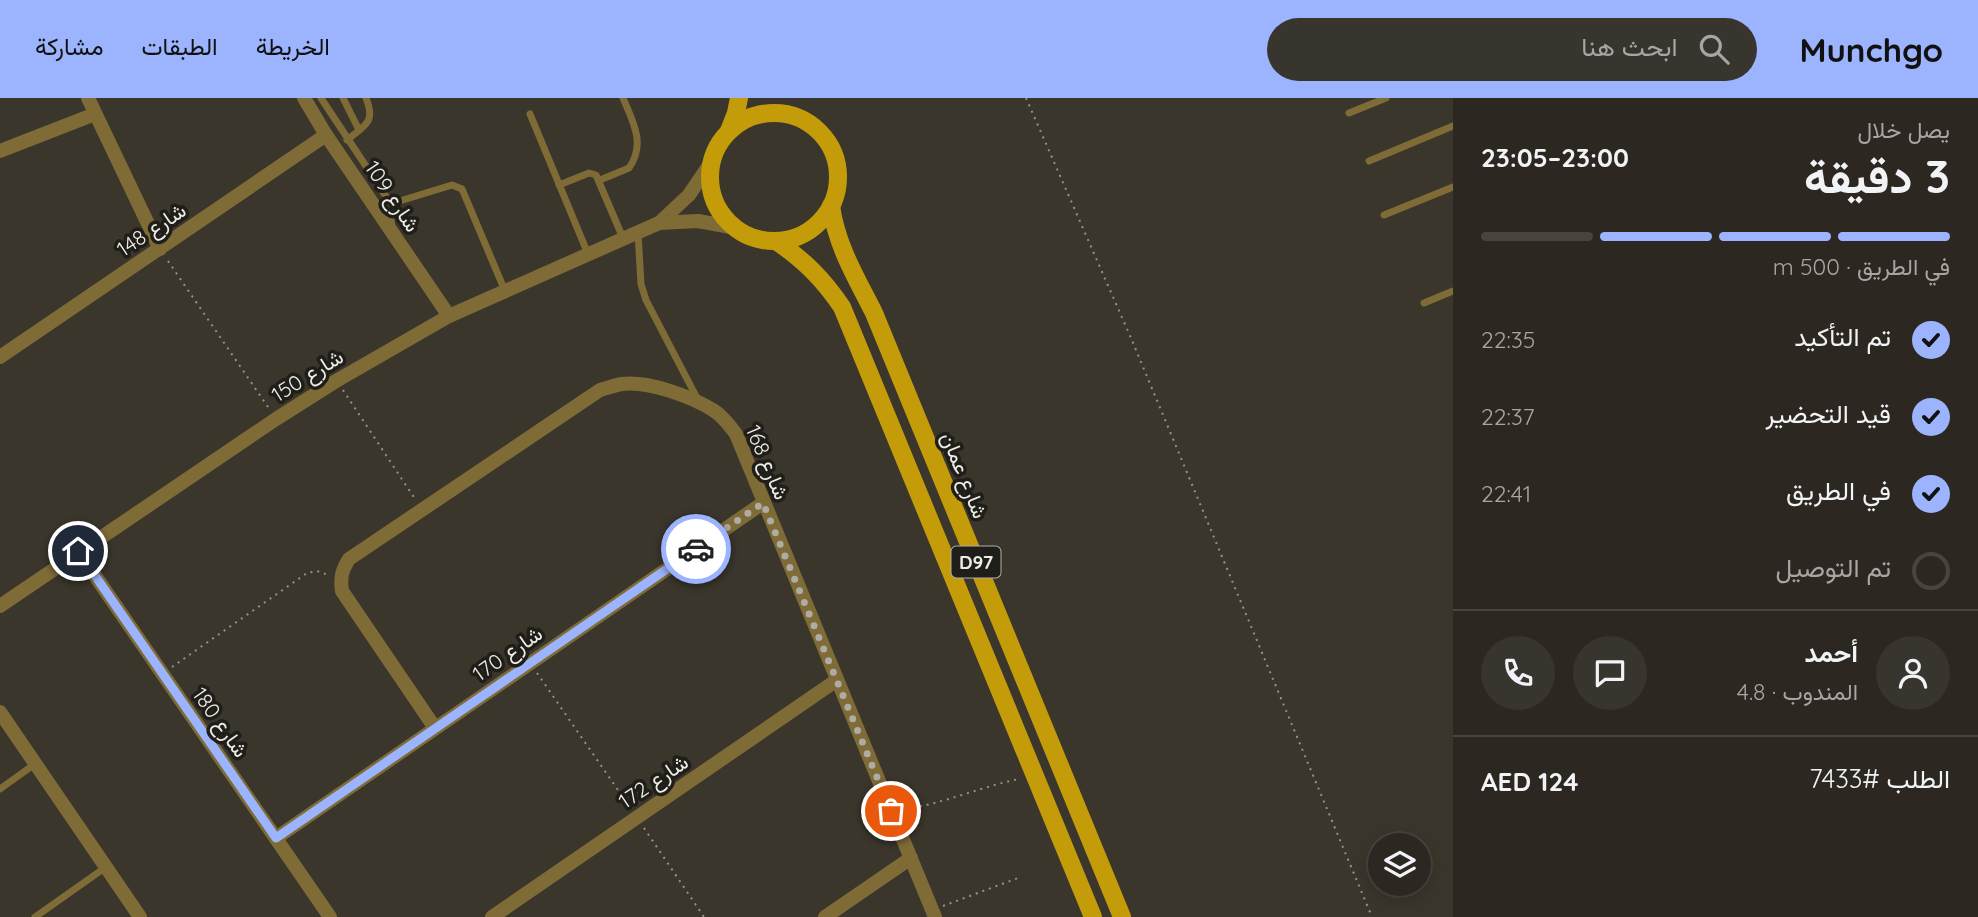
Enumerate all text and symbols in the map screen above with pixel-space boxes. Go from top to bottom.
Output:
search box [1267,18,1757,81]
text: Munchgo [1799,29,1943,70]
text: ابحث هنا [1581,30,1677,63]
icon: search [1695,30,1733,68]
text: مشاركة [35,31,103,61]
text: الطبقات [141,31,218,61]
text: الخريطة [256,31,330,61]
text: يصل خلال [1857,115,1950,144]
text: 23:00–23:05 [1481,141,1629,174]
text: 3 دقيقة [1804,147,1950,205]
street label: شارع 109 [358,156,426,238]
street label: شارع 148 [111,196,192,263]
text: في الطريق · 500 m [1773,252,1950,281]
text: تم التأكيد [1794,320,1891,353]
icon: check [1912,321,1950,359]
text: 22:35 [1481,325,1535,354]
street label: شارع 150 [266,343,349,409]
text: قيد التحضير [1765,397,1891,430]
icon: check [1912,398,1950,436]
text: 22:37 [1481,402,1535,431]
street label: شارع 168 [739,421,795,504]
street label: شارع عمان [934,428,994,523]
text: في الطريق [1786,474,1891,507]
icon: check [1912,475,1950,513]
text: 22:41 [1481,479,1531,508]
courier [661,514,731,584]
pin [48,521,108,581]
icon: car [677,530,715,568]
icon: home [59,532,97,570]
road number: D97 [951,547,1000,578]
text: تم التوصيل [1776,551,1891,584]
street label: شارع 170 [467,620,548,688]
button: phone [1481,636,1555,710]
button: chat [1573,636,1647,710]
text: أحمد [1805,636,1858,669]
button: person [1876,636,1950,710]
text: المندوب · 4.8 [1737,677,1858,706]
street label: شارع 180 [186,682,254,763]
street label: شارع 172 [613,748,694,815]
text: الطلب #7433 [1809,762,1950,795]
text: AED 124 [1481,765,1579,798]
pin [861,781,921,841]
icon: bag [872,792,910,830]
map controls [1368,833,1431,896]
button: layers [1368,833,1431,896]

